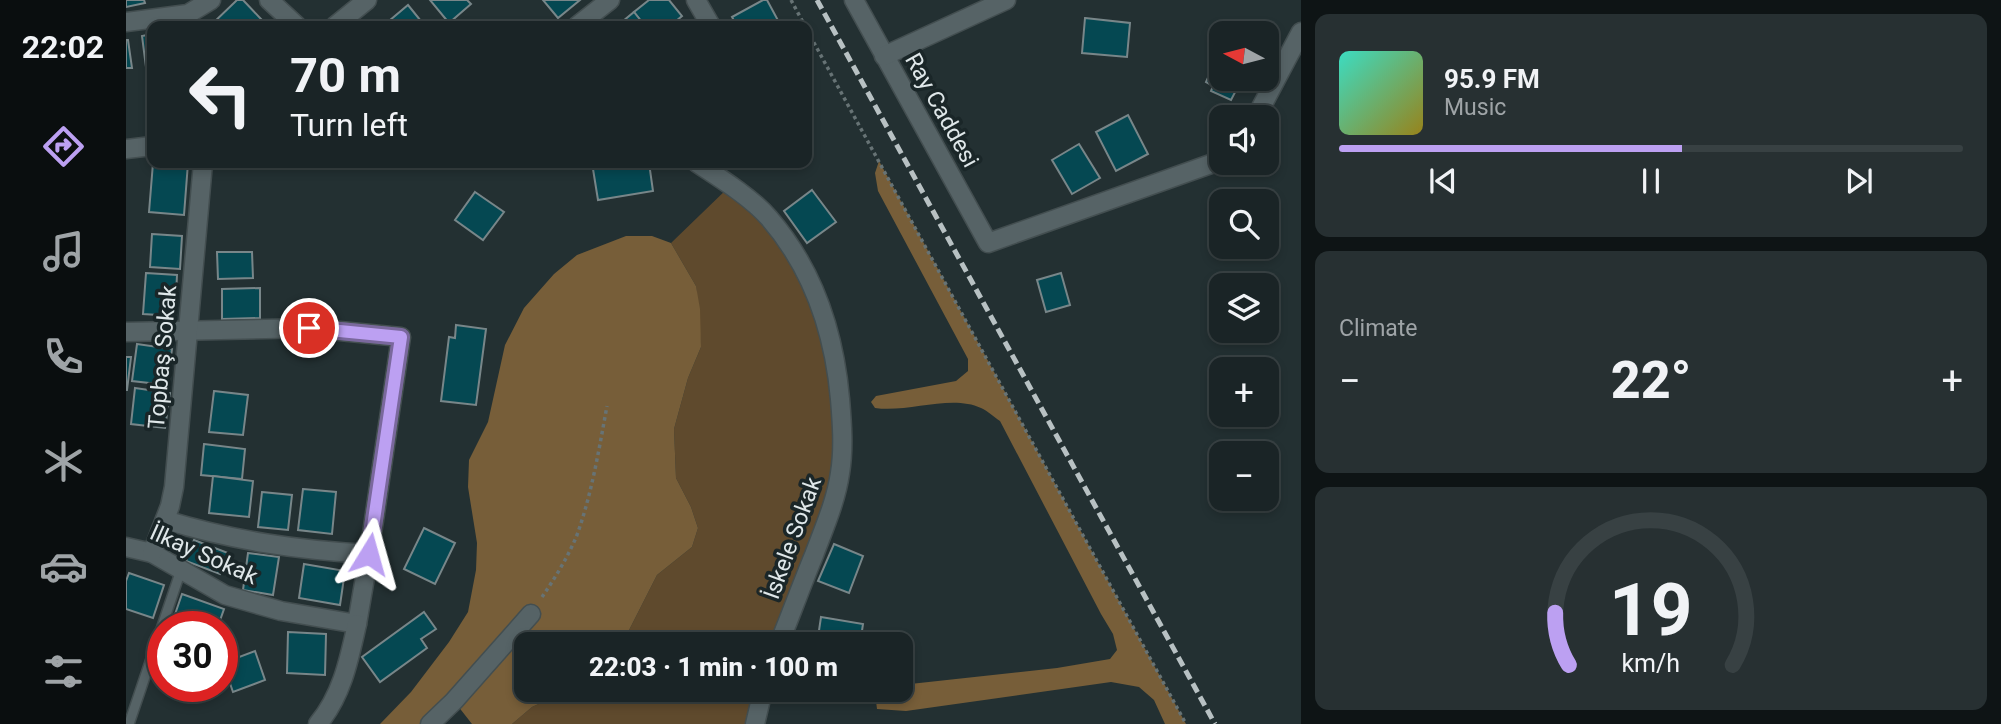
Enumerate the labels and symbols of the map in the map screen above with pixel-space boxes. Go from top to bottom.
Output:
north arrow [1209,21,1279,91]
street label: Ray Caddesi [899,49,984,172]
street label: Topbaş Sokak [143,284,182,430]
pin [279,298,339,358]
street label: İskele Sokak [758,473,827,603]
position arrow [332,517,406,591]
street label: İlkay Sokak [146,519,262,590]
speed limit sign: 30 [147,611,238,702]

